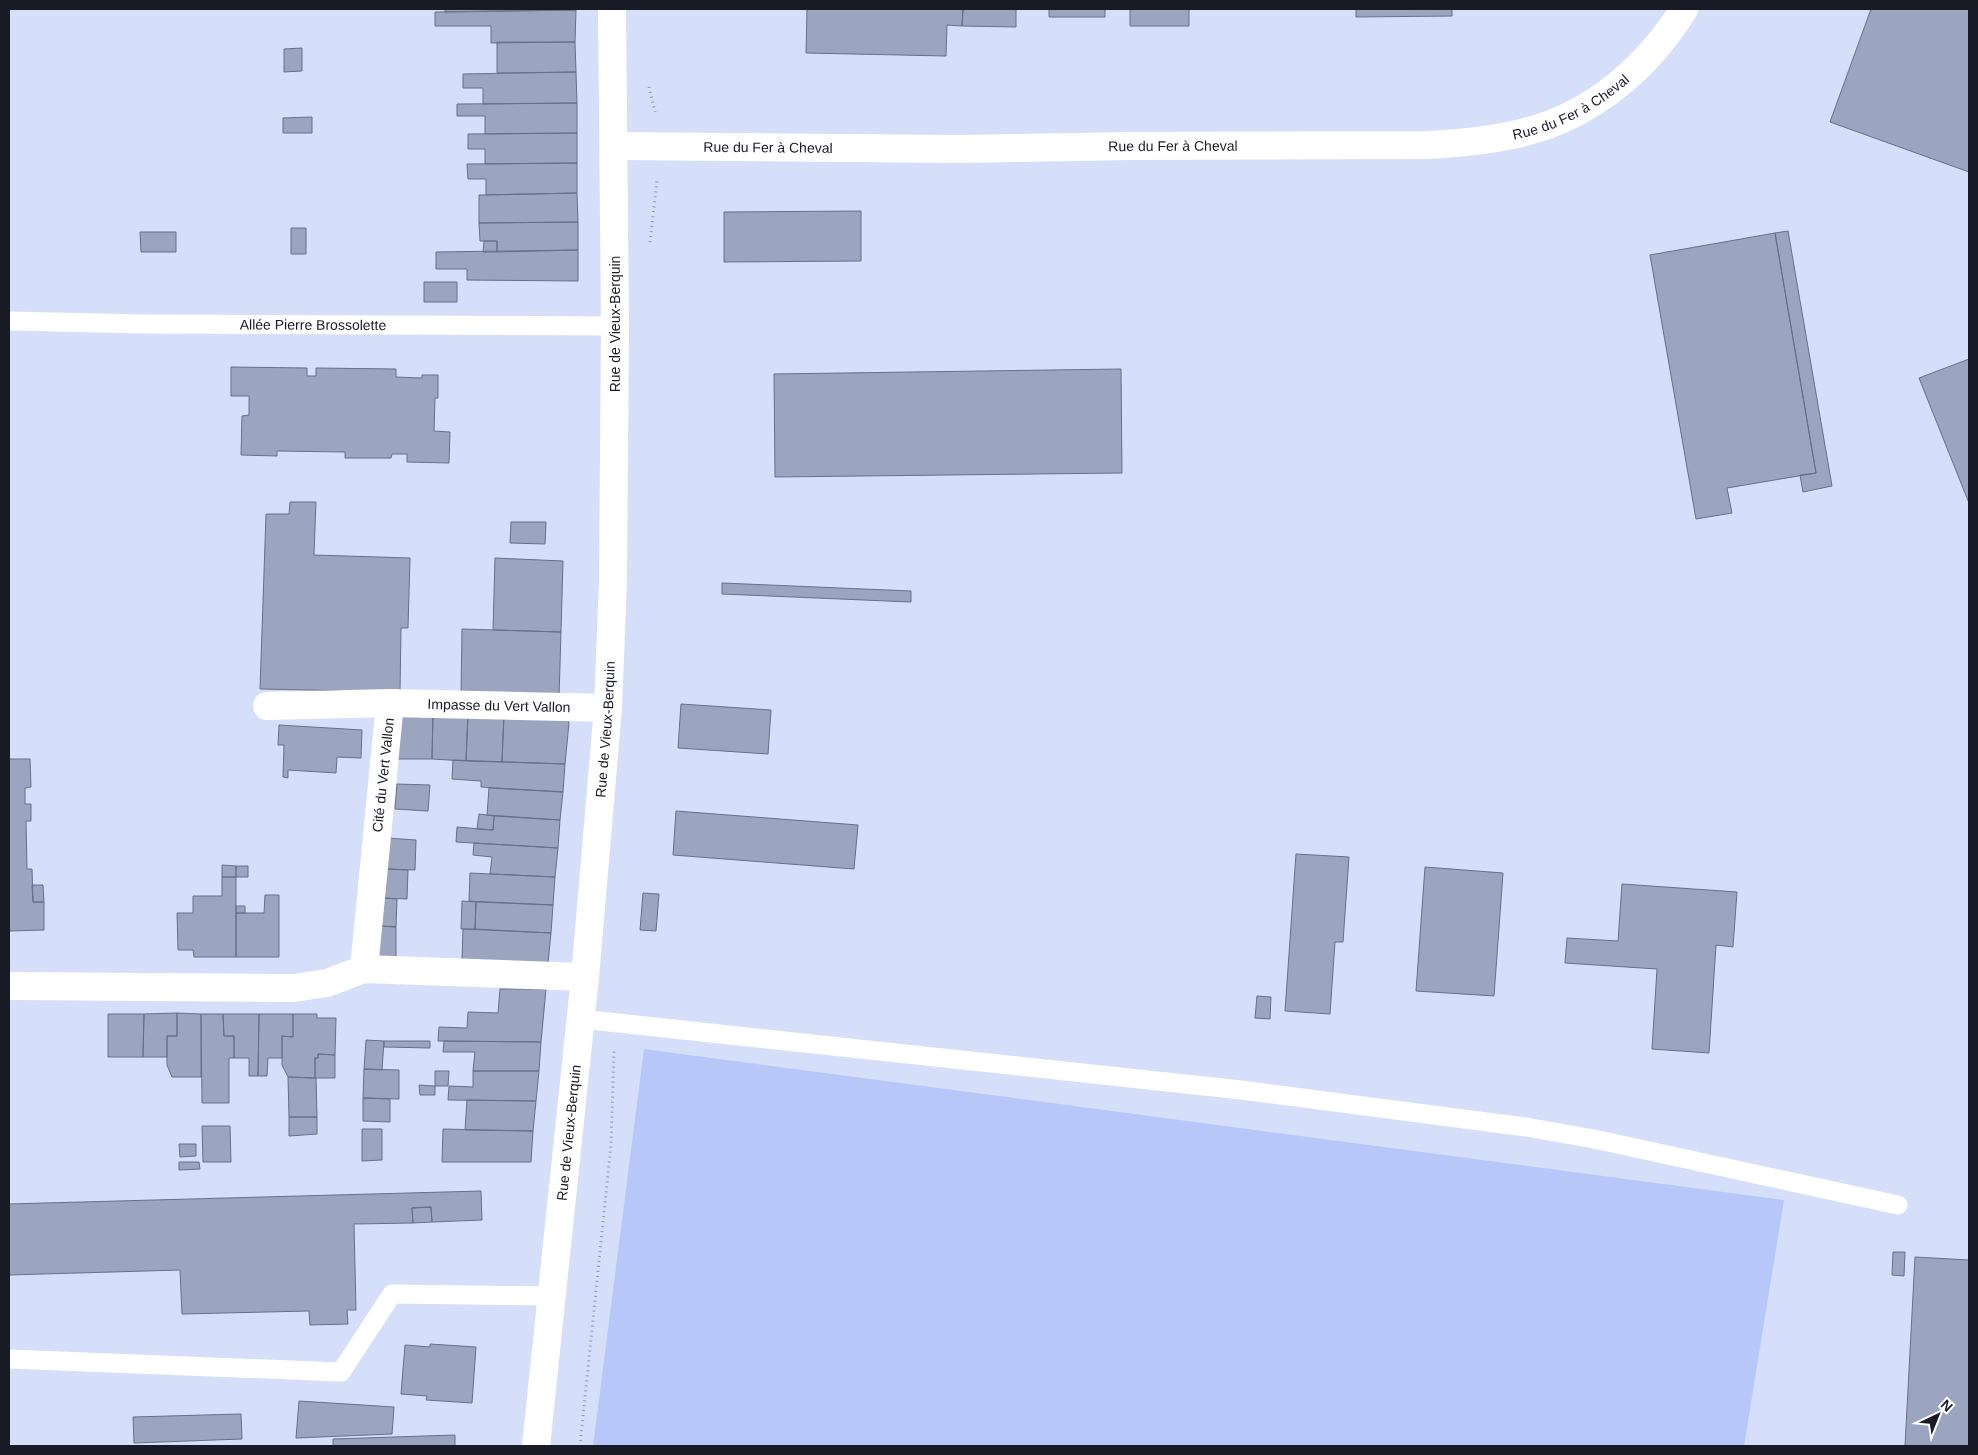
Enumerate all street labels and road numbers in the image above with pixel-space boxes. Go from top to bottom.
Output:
street label: Rue du Fer à Cheval [1511,71,1632,143]
street label: Rue du Fer à Cheval [1108,138,1238,154]
street label: Rue du Fer à Cheval [703,139,833,156]
street label: Rue de Vieux-Berquin [607,256,623,392]
street label: Allée Pierre Brossolette [240,316,386,333]
street label: Rue de Vieux-Berquin [592,661,618,798]
street label: Impasse du Vert Vallon [427,696,571,715]
street label: Cité du Vert Vallon [369,717,397,833]
street label: Rue de Vieux-Berquin [554,1064,584,1202]

